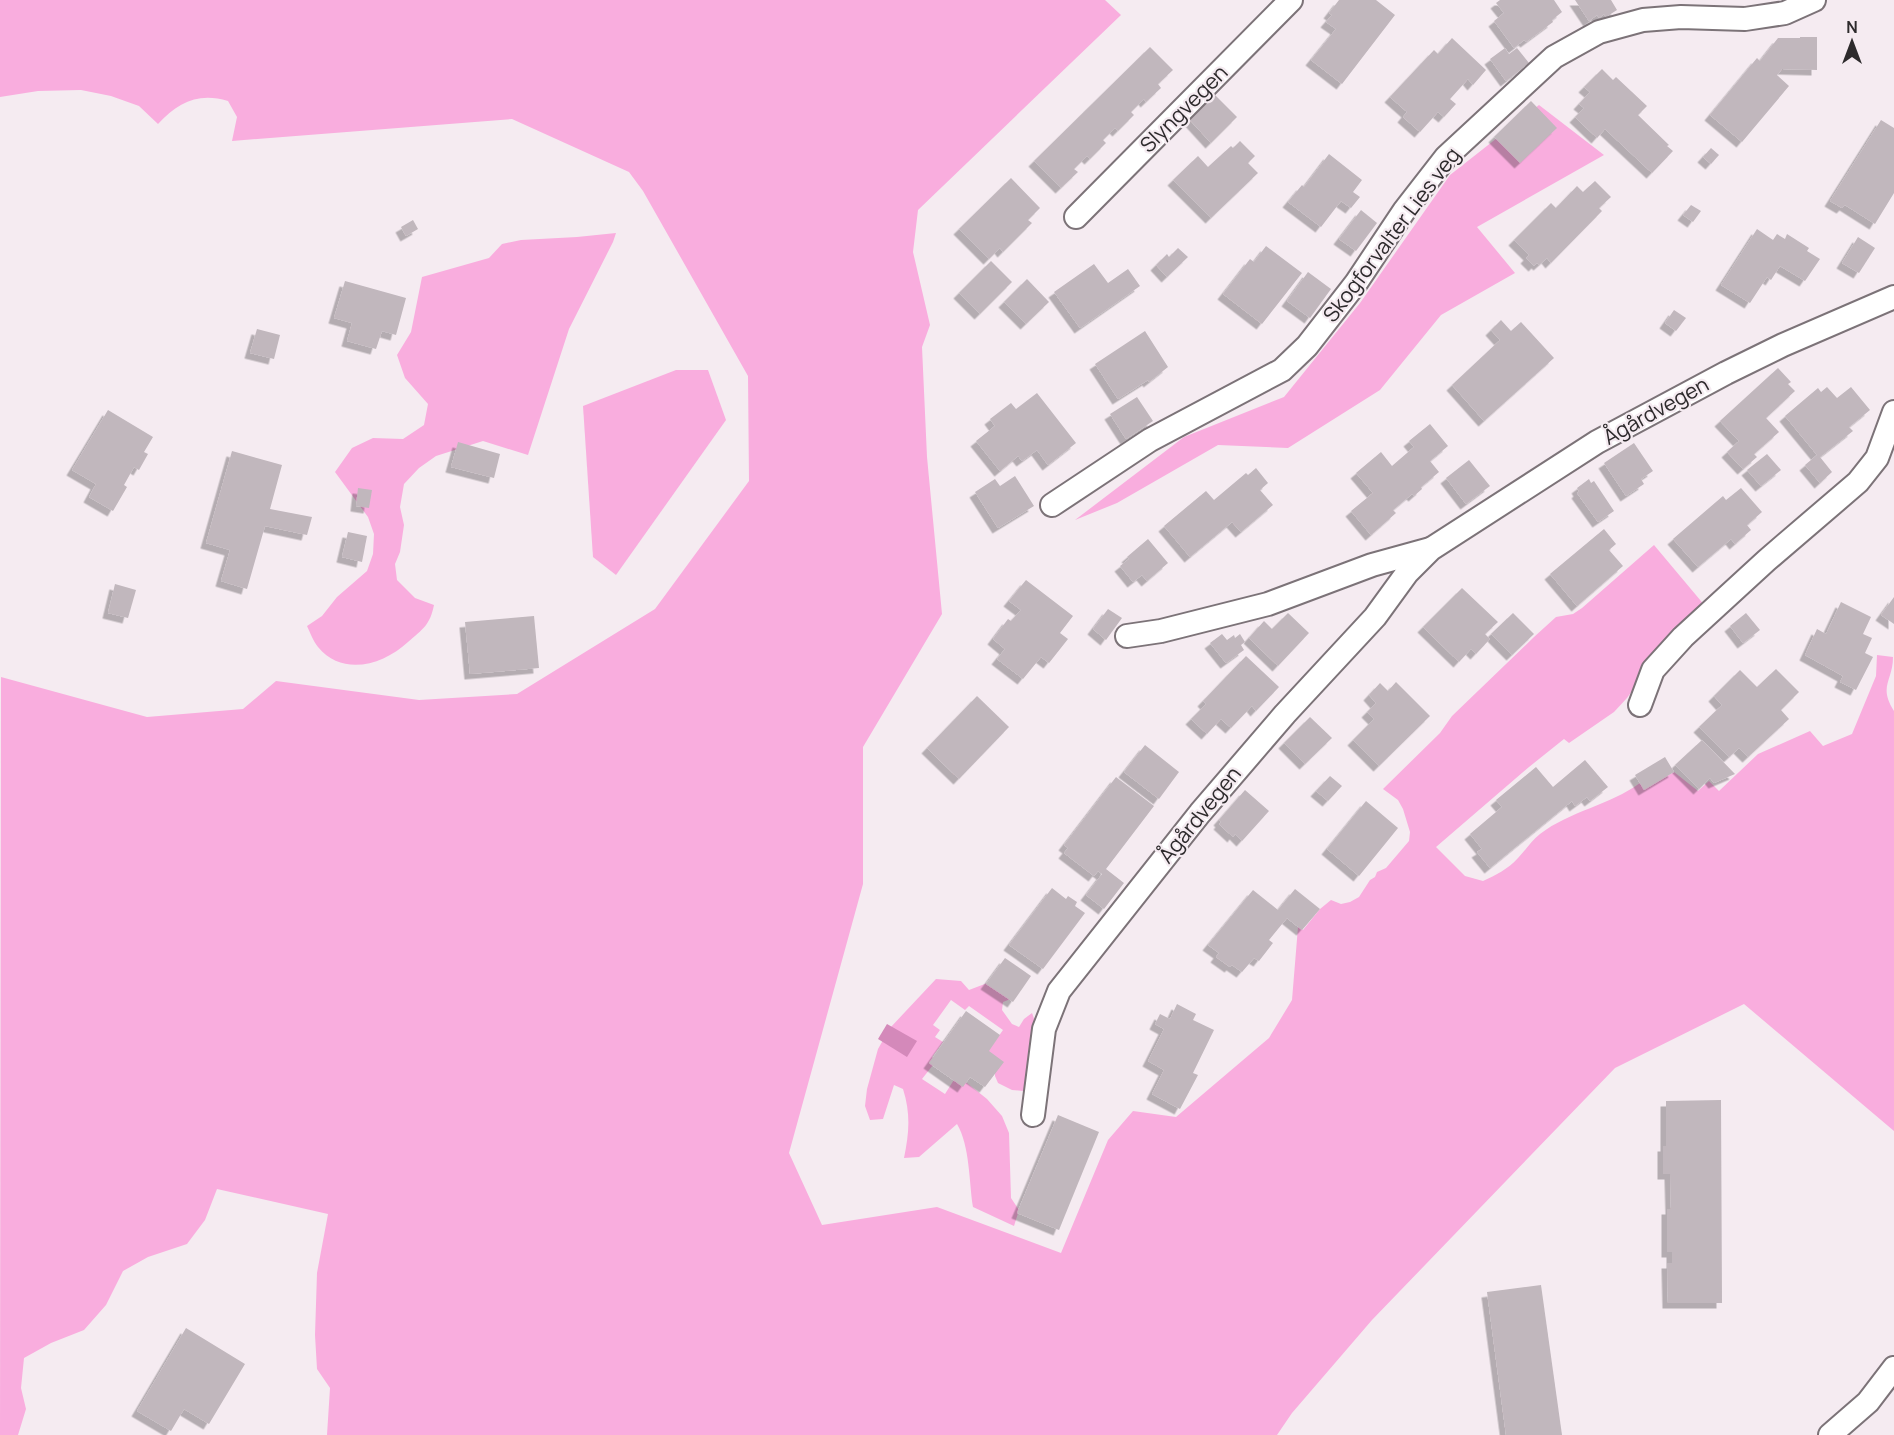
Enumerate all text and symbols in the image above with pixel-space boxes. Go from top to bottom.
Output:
north arrow [1822,12,1882,72]
text: N [1846,16,1858,38]
street label: Slyngvegen [1133,58,1233,158]
street label: Skogforvalter Lies veg [1316,141,1466,327]
street label: Ågårdvegen [1598,370,1713,451]
street label: Ågårdvegen [1152,760,1247,868]

